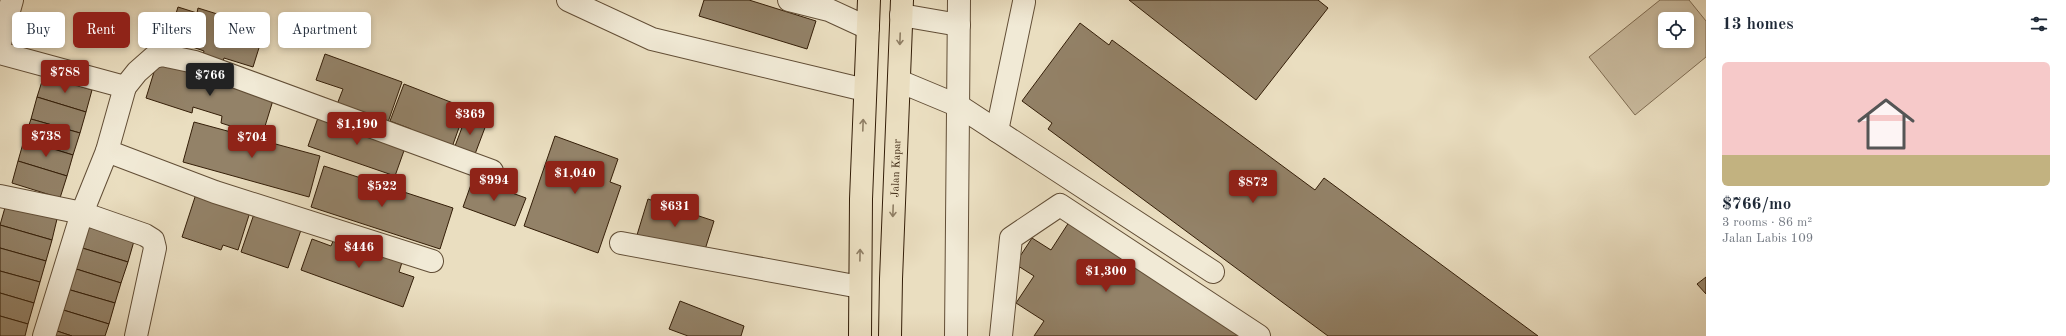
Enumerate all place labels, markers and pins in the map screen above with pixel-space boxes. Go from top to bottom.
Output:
pin: $788 [41,60,89,94]
pin: $766 [186,63,234,97]
pin: $369 [446,102,494,136]
pin: $1,190 [324,112,390,146]
pin: $738 [22,124,70,158]
pin: $704 [228,125,276,159]
pin: $1,040 [542,161,608,195]
pin: $994 [470,168,518,202]
pin: $872 [1229,170,1277,204]
pin: $522 [358,174,406,208]
pin: $631 [651,194,699,228]
pin: $446 [335,235,383,269]
pin: $1,300 [1073,259,1139,293]

